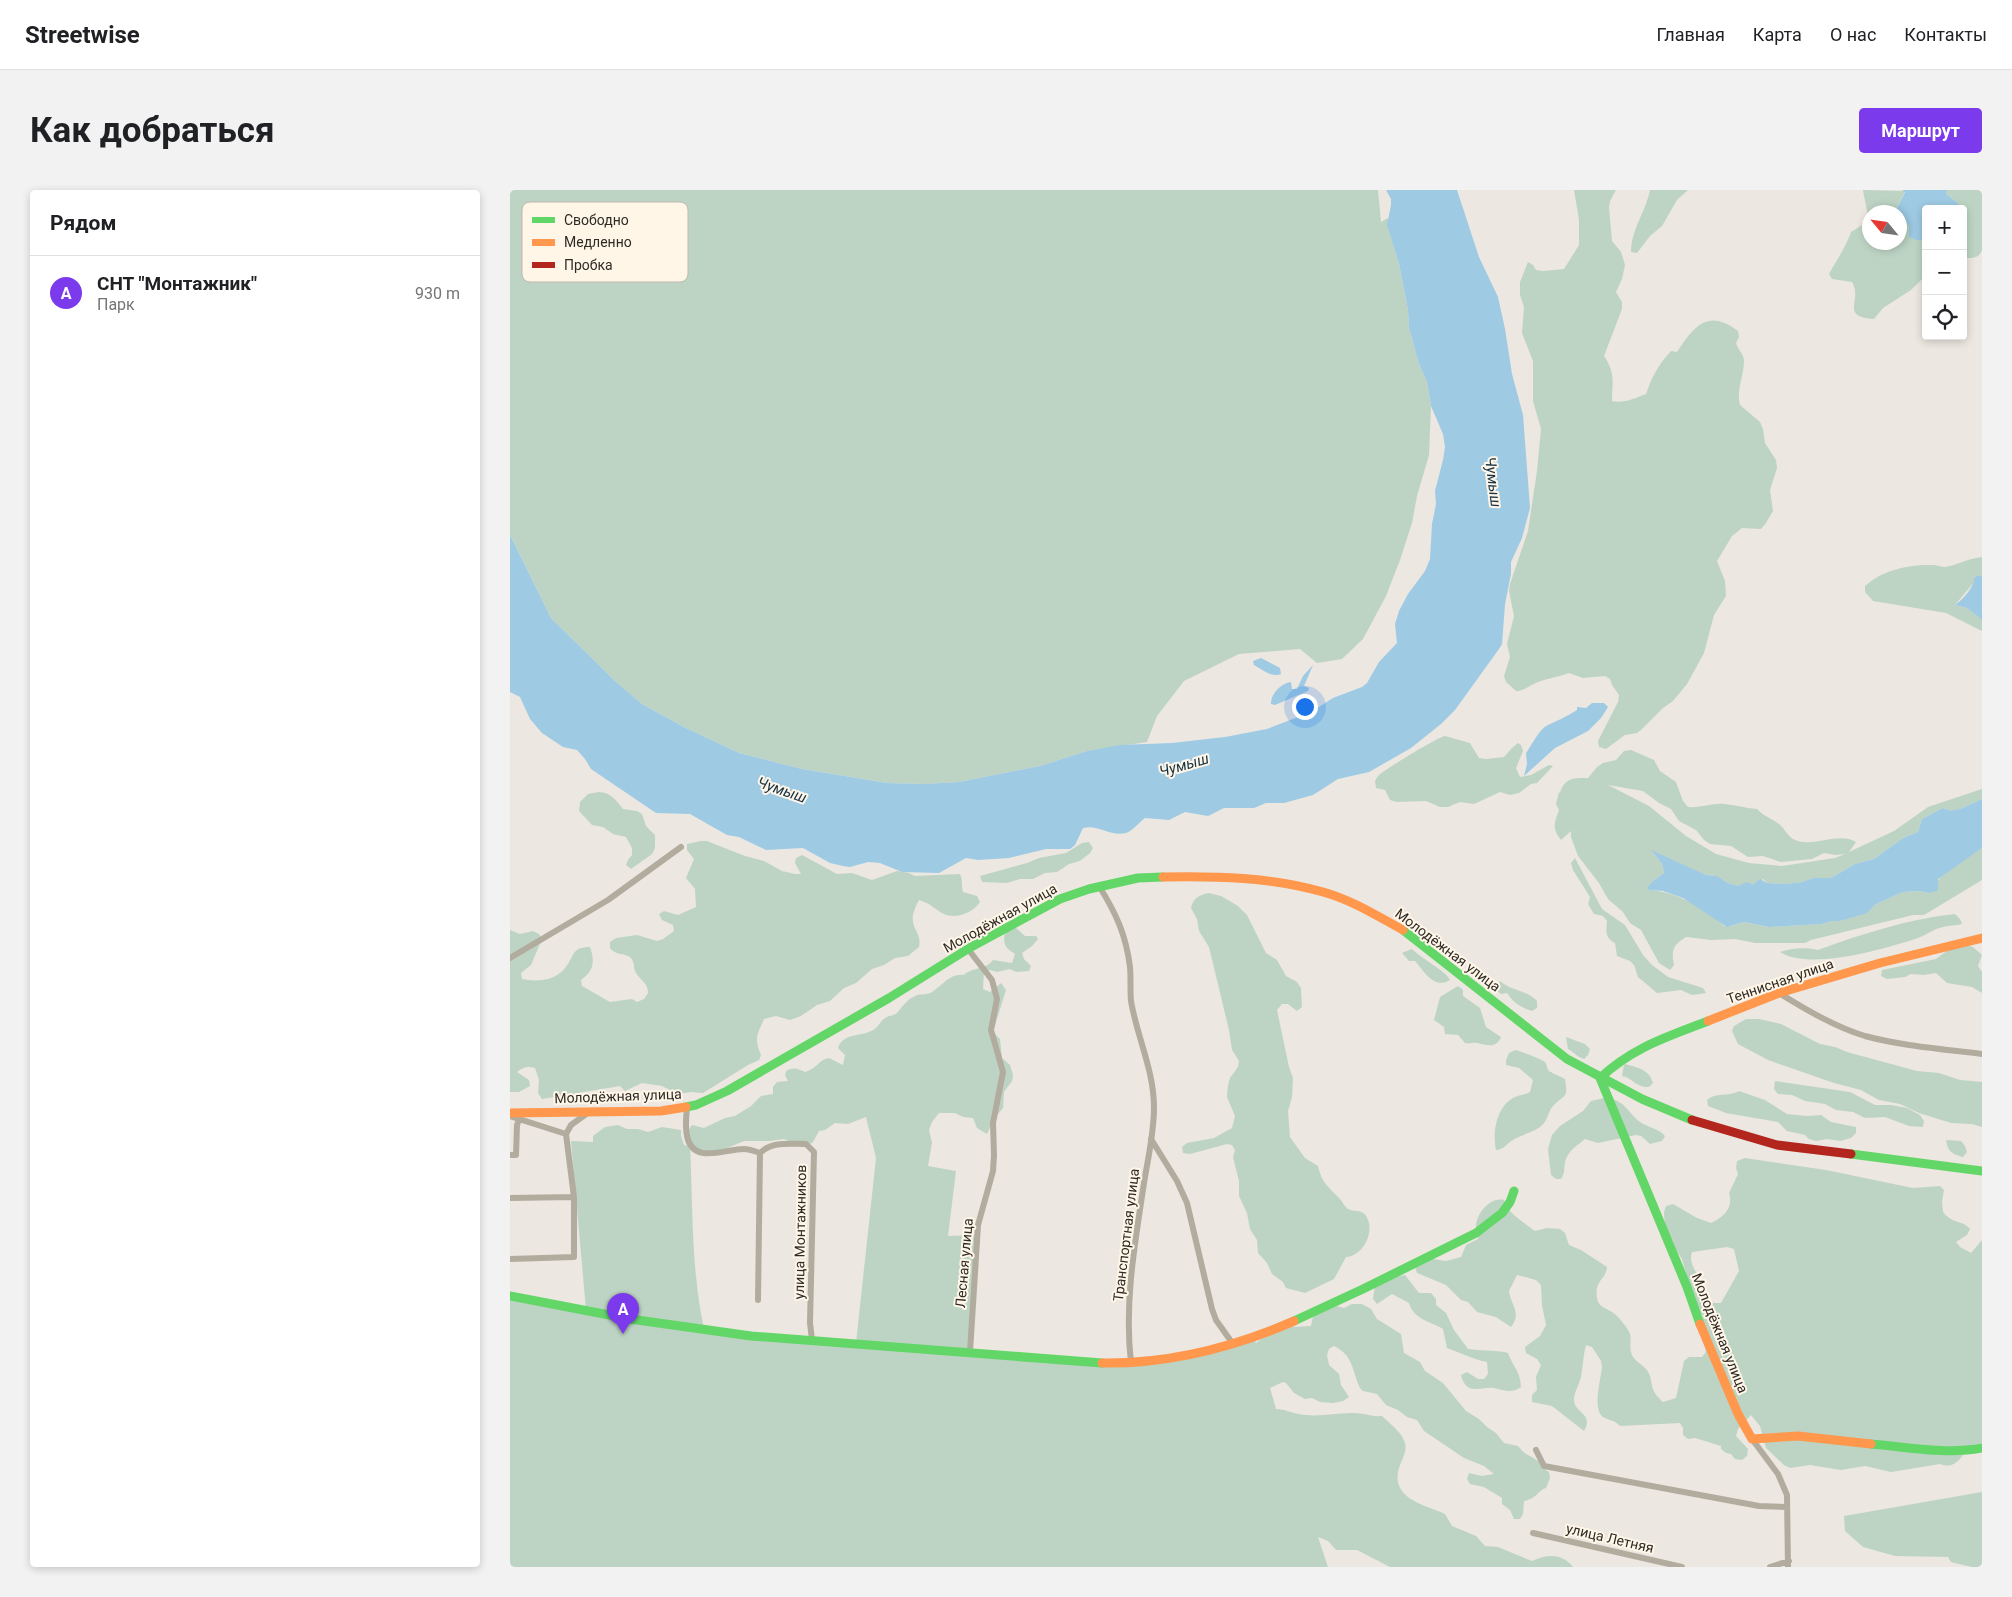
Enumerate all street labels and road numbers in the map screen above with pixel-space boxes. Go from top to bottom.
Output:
street label: Молодёжная улица [940,880,1060,956]
street label: Молодёжная улица [1392,905,1504,995]
street label: Теннисная улица [1724,955,1836,1007]
street label: Молодёжная улица [554,1086,682,1106]
street label: улица Монтажников [791,1165,809,1299]
street label: Транспортная улица [1110,1168,1142,1302]
street label: Лесная улица [952,1217,976,1309]
street label: Молодёжная улица [1689,1271,1751,1395]
street label: улица Летняя [1565,1520,1655,1556]

